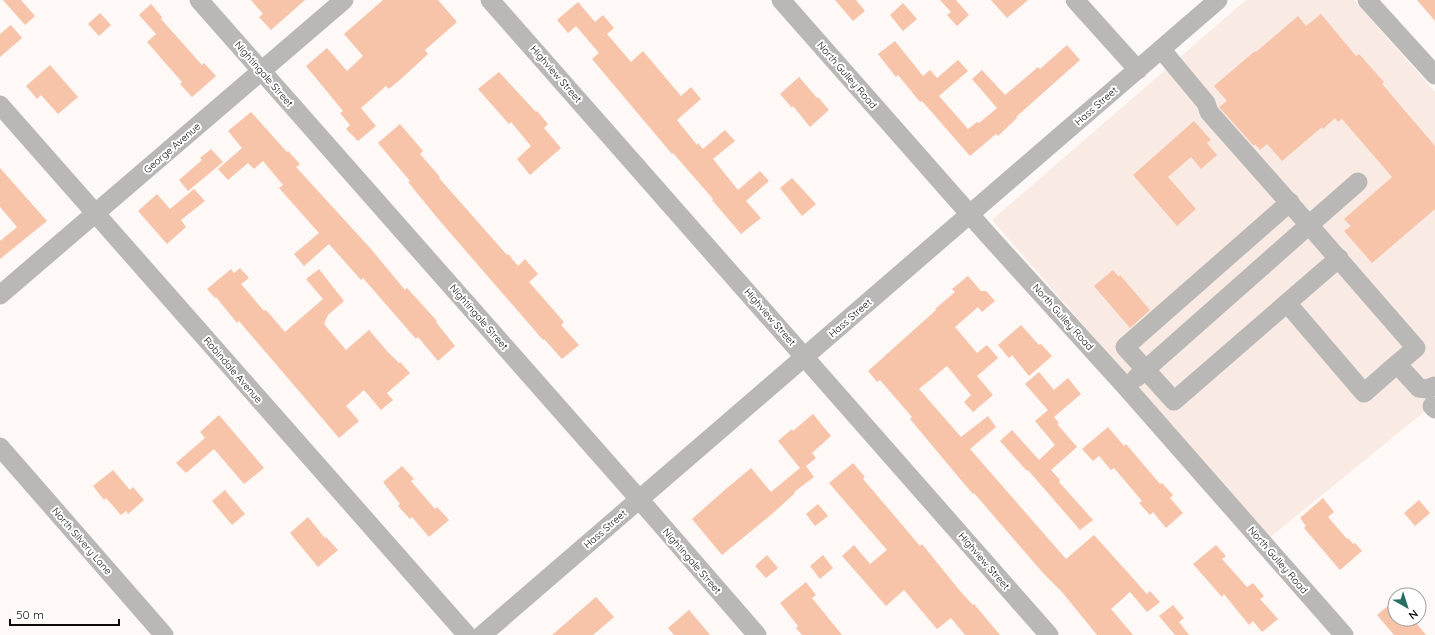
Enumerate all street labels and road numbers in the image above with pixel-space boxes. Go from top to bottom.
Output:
street label: Nightingale Street [232,38,296,110]
street label: North Gulley Road [814,39,880,111]
street label: Highview Street [528,43,585,106]
street label: Hass Street [1072,83,1121,128]
street label: George Avenue [141,120,203,176]
street label: Nightingale Street [447,281,511,353]
street label: North Gulley Road [1030,281,1096,353]
street label: Highview Street [742,286,799,349]
street label: Hass Street [826,295,875,340]
street label: Robindale Avenue [201,334,266,406]
street label: North Silvery Lane [49,505,115,578]
street label: Hass Street [581,506,630,551]
street label: North Gulley Road [1245,524,1311,596]
street label: Nightingale Street [660,525,724,597]
street label: Highview Street [956,530,1013,593]

